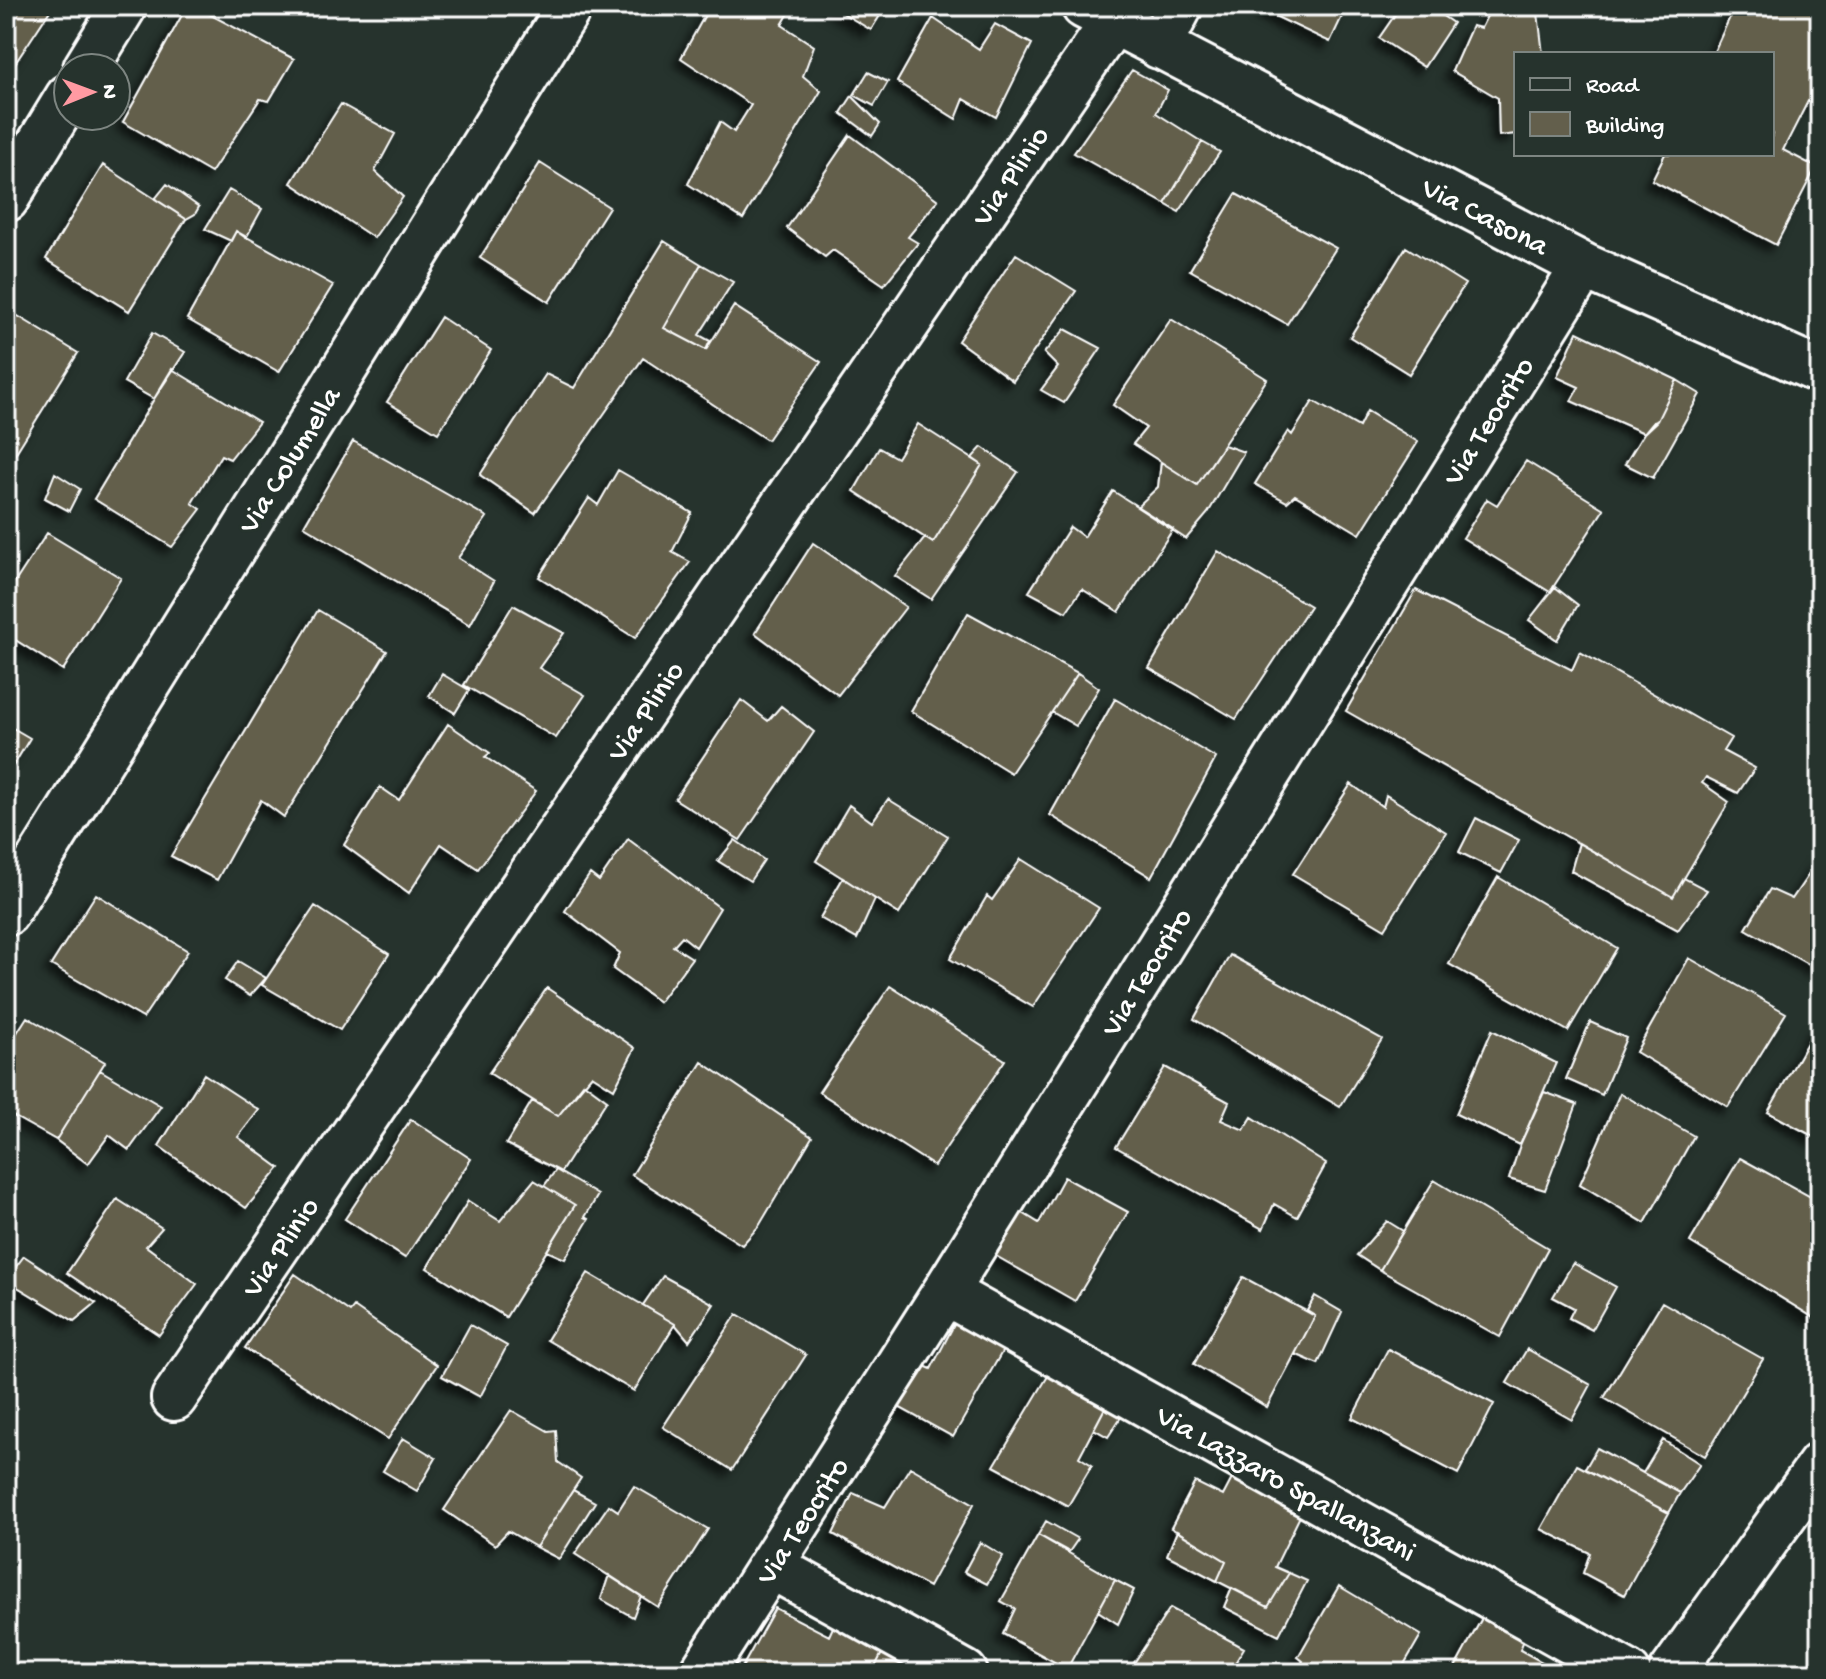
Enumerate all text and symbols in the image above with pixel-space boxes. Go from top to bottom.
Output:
north arrow [52,52,132,132]
legend [1514,52,1774,156]
text: Road [1586,73,1640,102]
text: N [95,84,121,99]
text: Building [1585,113,1664,142]
street label: Via Plinio [966,121,1059,235]
street label: Via Casona [1414,172,1554,266]
street label: Via Teocrito [1437,352,1544,494]
street label: Via Columella [232,381,351,542]
street label: Via Plinio [601,656,694,770]
street label: Via Teocrito [1095,903,1202,1045]
street label: Via Plinio [236,1192,329,1306]
street label: Via Lazzaro Spallanzani [1148,1400,1421,1572]
street label: Via Teocrito [750,1452,859,1593]

